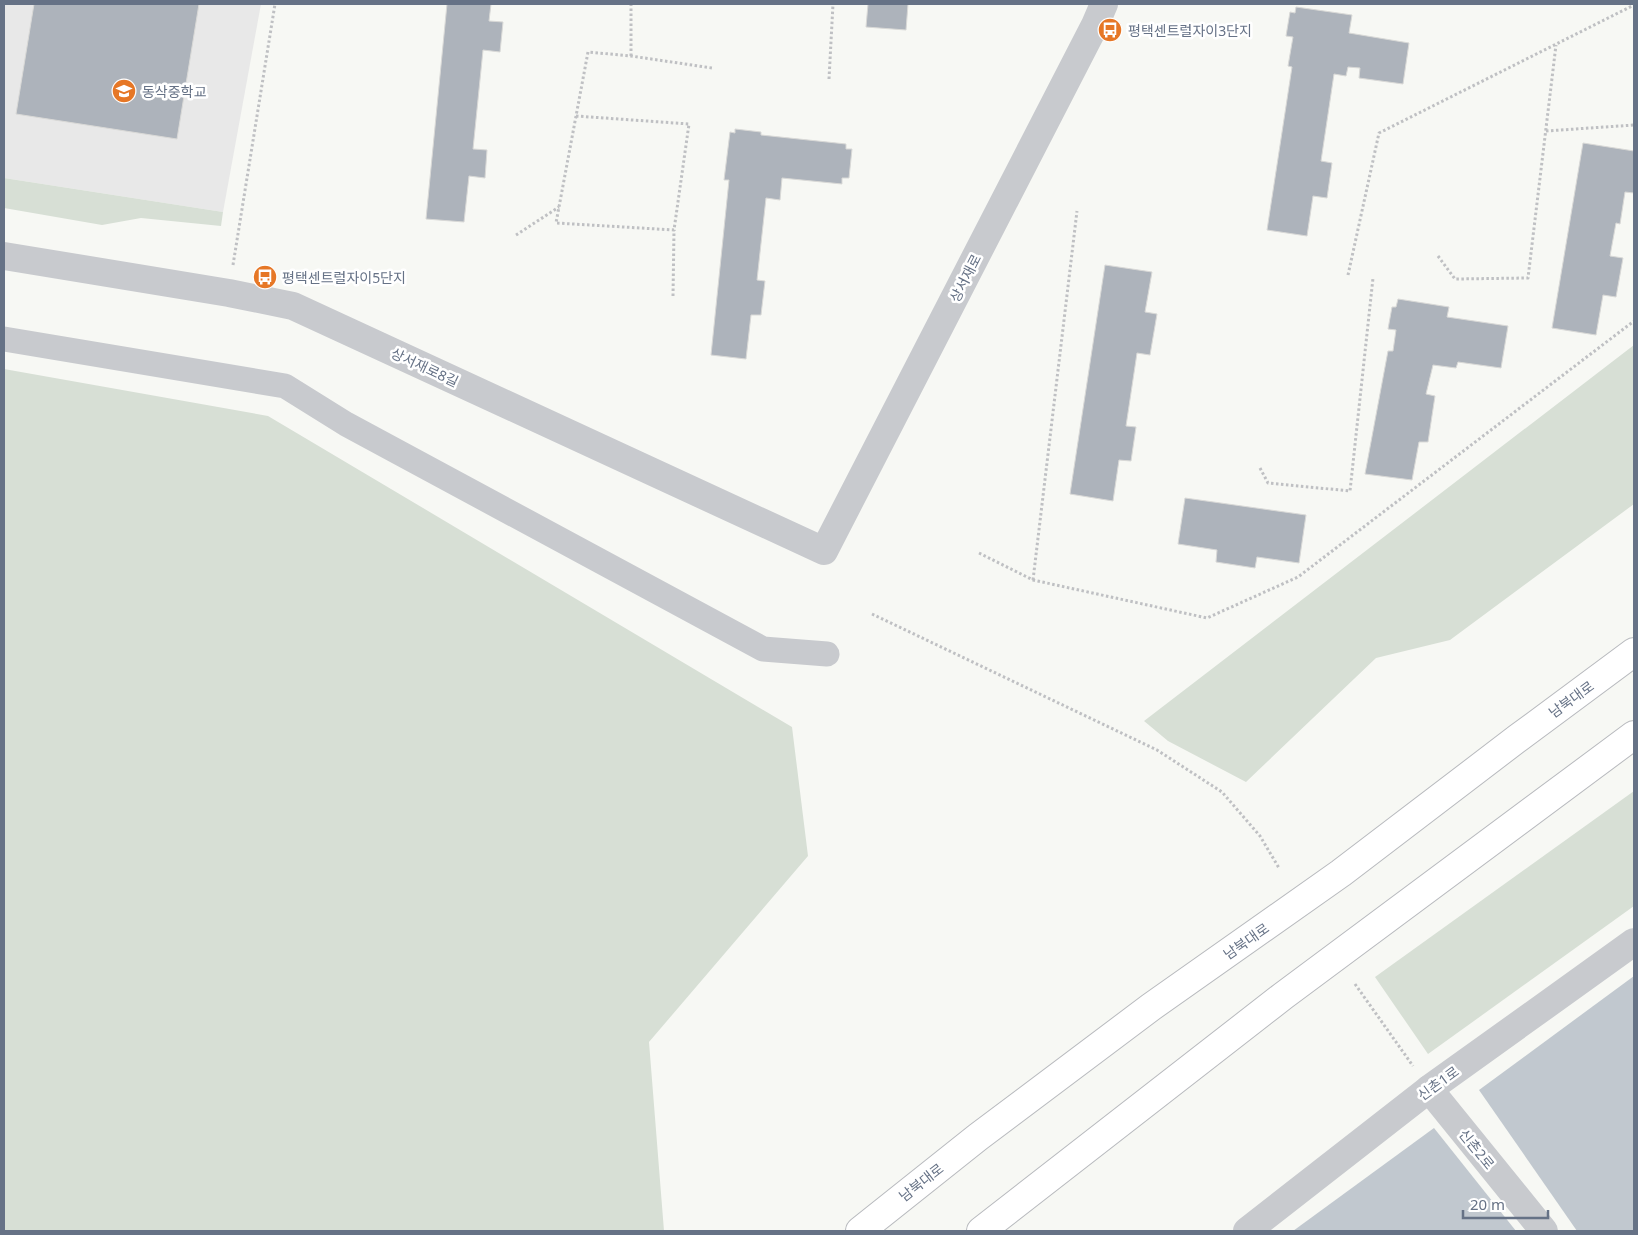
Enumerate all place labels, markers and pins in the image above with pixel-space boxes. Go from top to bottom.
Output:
bus stop icon: 평택센트럴자이3단지 [1097,17,1123,43]
place label: 평택센트럴자이3단지 [1128,21,1252,40]
school or university icon: 동삭중학교 [111,78,137,104]
place label: 동삭중학교 [142,82,207,101]
bus stop icon: 평택센트럴자이5단지 [252,264,278,290]
place label: 평택센트럴자이5단지 [282,268,406,287]

